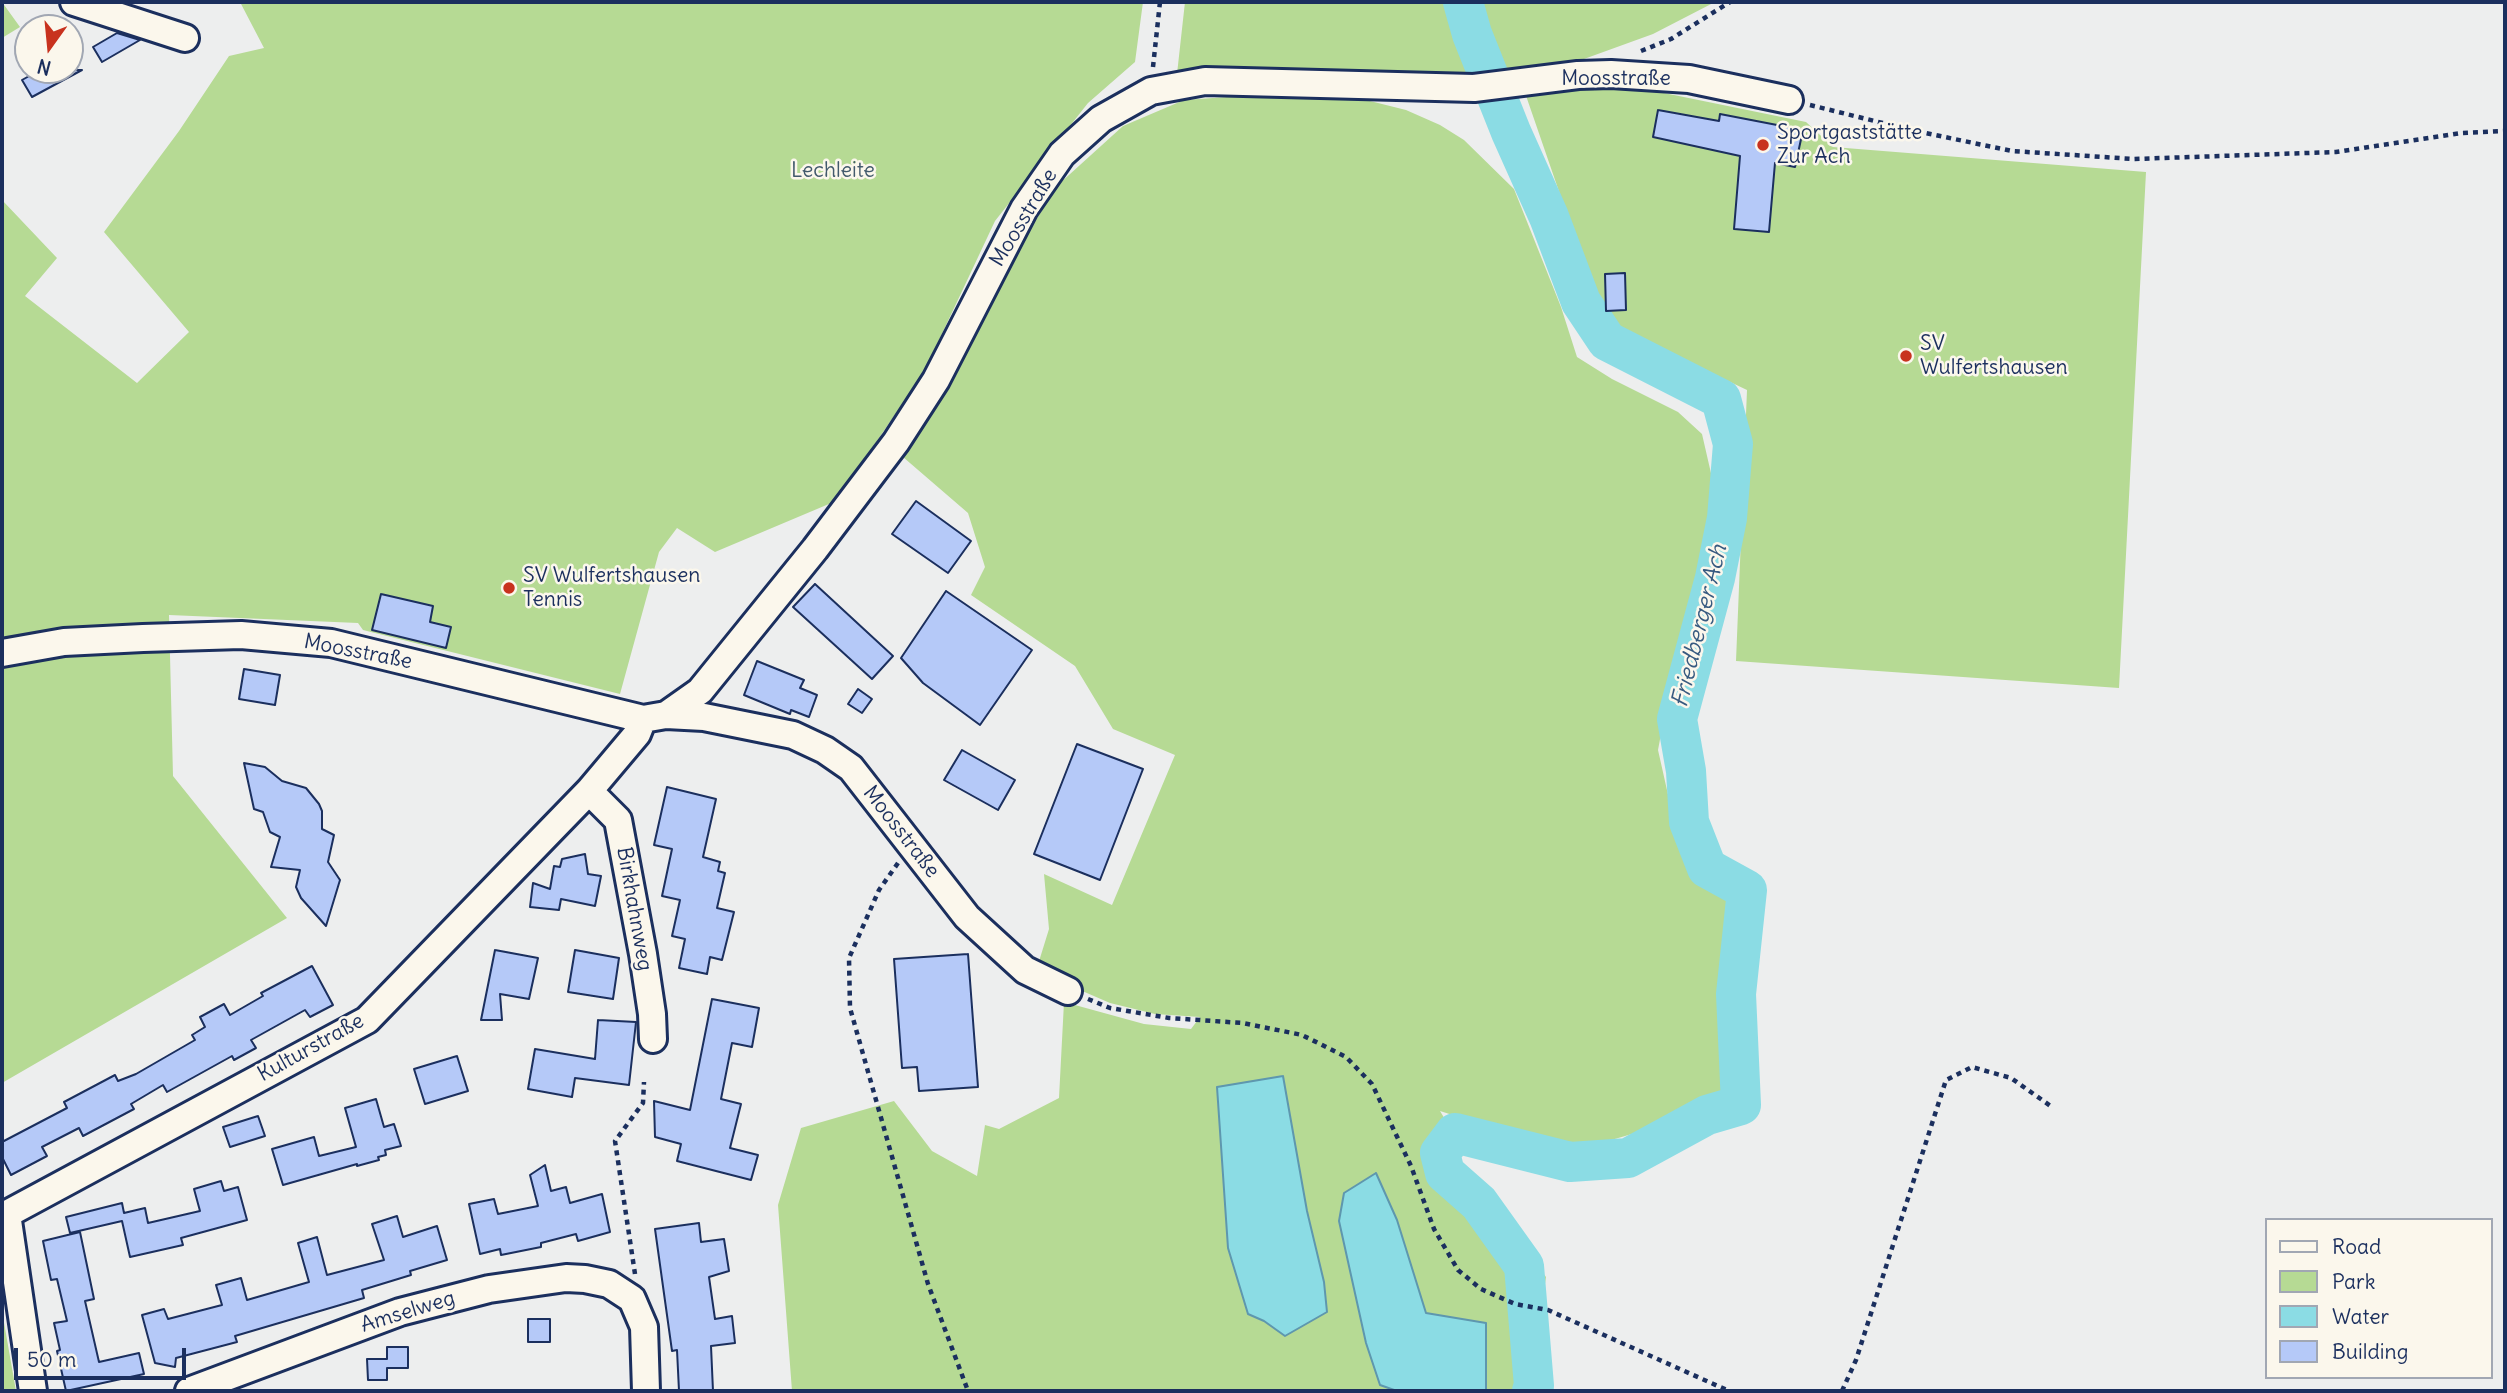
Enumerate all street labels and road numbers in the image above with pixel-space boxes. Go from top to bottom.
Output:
street label: Moosstraße [1561,66,1671,92]
street label: Moosstraße [985,164,1063,272]
street label: Moosstraße [302,629,414,675]
street label: Moosstraße [857,781,945,883]
street label: Birkhahnweg [611,845,657,973]
street label: Kulturstraße [254,1009,368,1087]
street label: Amselweg [358,1286,458,1338]

